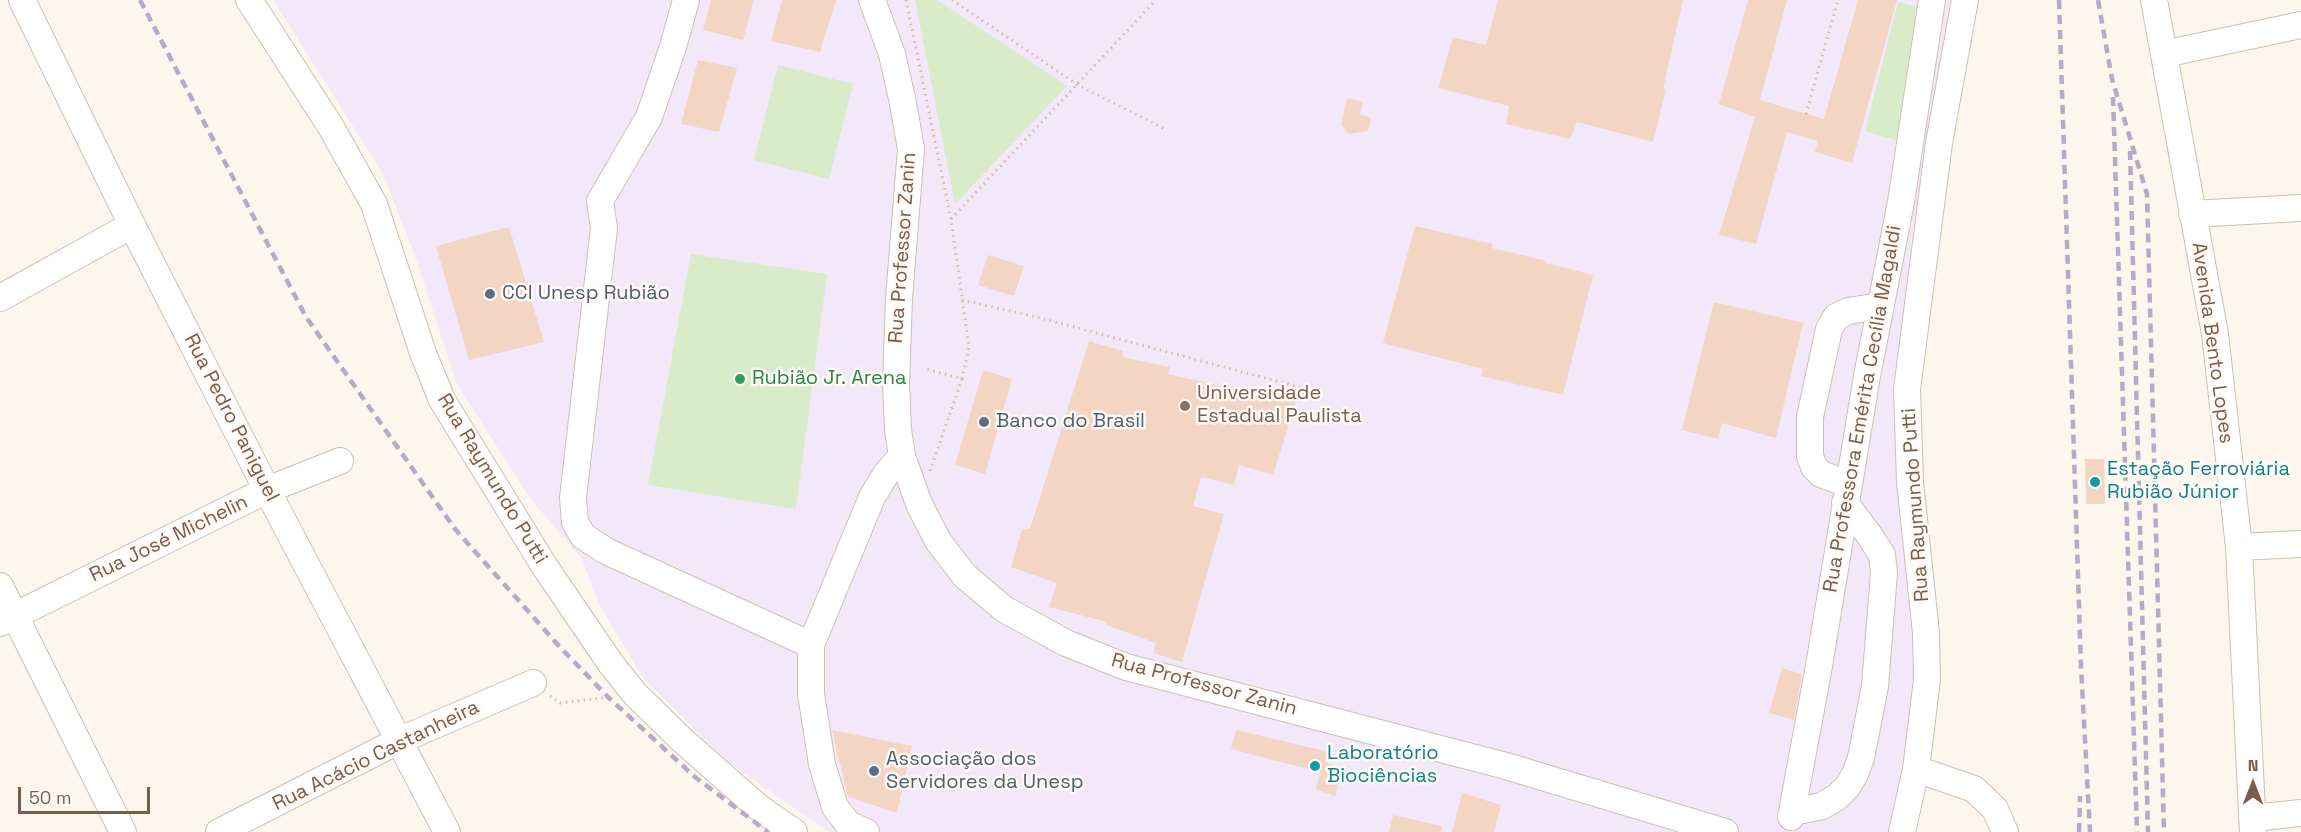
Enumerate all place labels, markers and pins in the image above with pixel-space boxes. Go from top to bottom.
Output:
place label: CCI Unesp Rubião [502,282,670,306]
marker: CCI Unesp Rubião [483,287,497,301]
place label: Rubião Jr. Arena [752,367,907,391]
marker: Rubião Jr. Arena [733,372,747,386]
place label: Universidade Estadual Paulista [1197,382,1362,429]
marker: Universidade Estadual Paulista [1178,399,1192,413]
place label: Banco do Brasil [996,410,1145,434]
marker: Banco do Brasil [977,415,991,429]
place label: Estação Ferroviária Rubião Júnior [2107,458,2290,505]
marker: Estação Ferroviária Rubião Júnior [2088,475,2102,489]
place label: Laboratório Biociências [1327,742,1439,789]
place label: Associação dos Servidores da Unesp [886,748,1084,795]
marker: Laboratório Biociências [1308,759,1322,773]
marker: Associação dos Servidores da Unesp [867,764,881,778]

